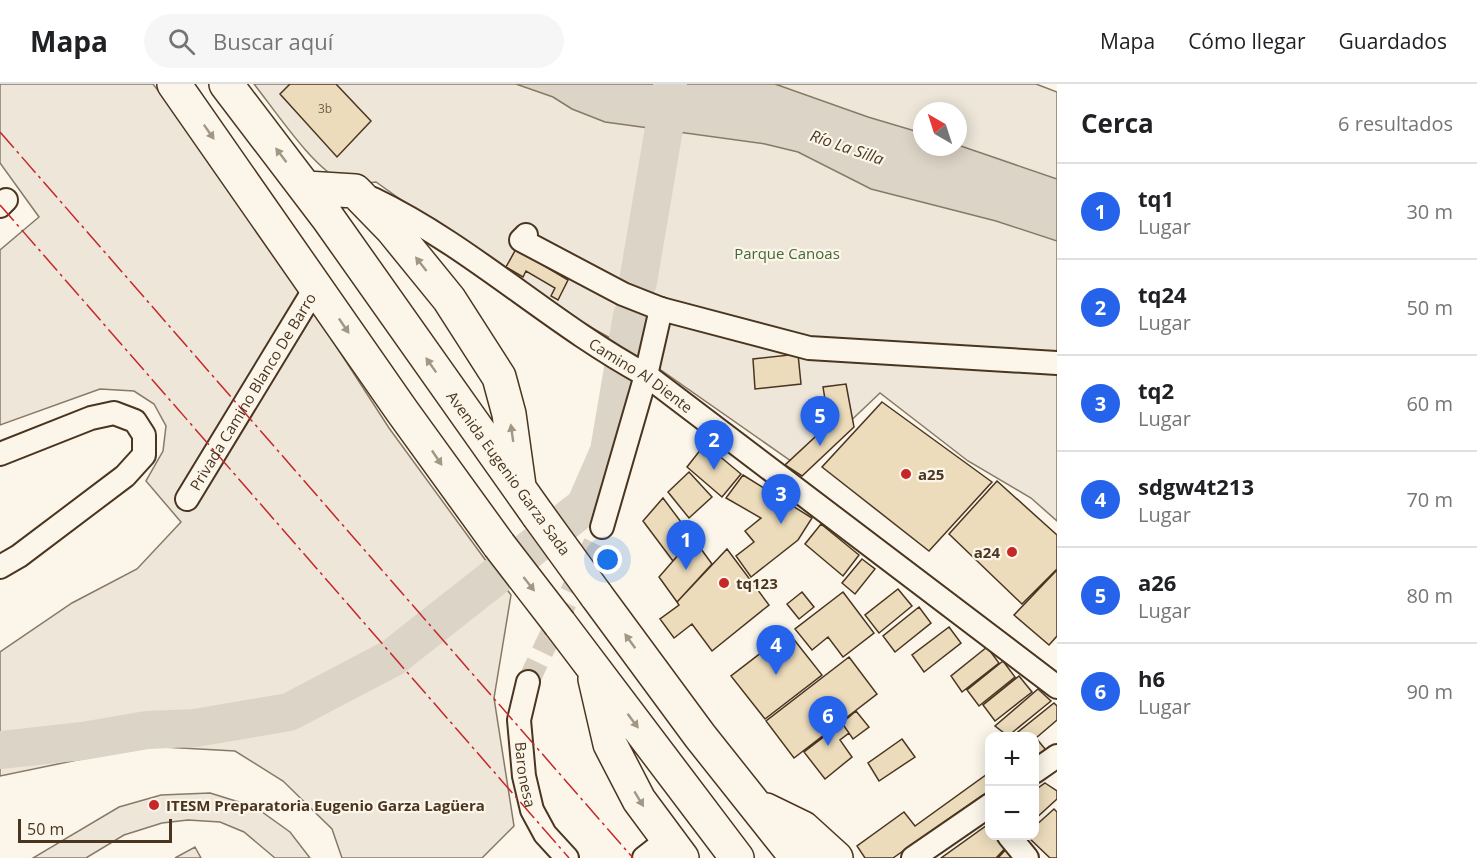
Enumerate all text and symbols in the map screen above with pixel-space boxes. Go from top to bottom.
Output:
search box [144,14,564,68]
text: Mapa [30,22,108,60]
icon: search [165,25,198,58]
text: Buscar aquí [213,26,333,56]
text: Mapa [1100,27,1155,55]
text: Cómo llegar [1188,27,1306,55]
text: Guardados [1339,27,1447,55]
house number: 3b [318,100,332,117]
north arrow [913,102,967,156]
text: Cerca [1081,105,1154,141]
text: 6 resultados [1338,110,1453,137]
one-way arrow [202,124,214,139]
water label: Río La Silla [807,124,887,170]
one-way arrow [274,147,287,163]
text: tq1 [1138,183,1174,213]
text: 1 [1095,198,1106,225]
text: 30 m [1406,198,1453,225]
text: Lugar [1138,213,1191,240]
park label: Parque Canoas [734,243,840,263]
one-way arrow [416,256,428,271]
text: tq24 [1138,279,1187,309]
street label: Privada Camino Blanco De Barro [185,289,320,494]
text: 2 [1095,294,1106,321]
text: 50 m [1406,294,1453,321]
text: Lugar [1138,309,1191,336]
one-way arrow [338,317,350,333]
street label: Camino Al Diente [585,333,697,417]
one-way arrow [425,357,437,373]
text: tq2 [1138,375,1174,405]
street label: Avenida Eugenio Garza Sada [443,387,575,559]
text: 3 [1095,390,1106,417]
text: 60 m [1406,390,1453,417]
pin: 5 [800,396,840,446]
text: Lugar [1138,405,1191,432]
pin: 2 [694,420,734,470]
one-way arrow [507,423,517,442]
one-way arrow [431,450,442,467]
place label: a25 [918,464,944,484]
marker: a25 [899,467,913,481]
text: sdgw4t213 [1138,471,1254,501]
pin: 3 [762,474,800,524]
text: 4 [1095,486,1106,513]
text: 70 m [1406,486,1453,513]
text: Lugar [1138,501,1191,528]
pin: 1 [666,520,706,570]
place label: a24 [974,542,1000,562]
your location [593,545,622,574]
marker: a24 [1005,545,1019,559]
text: a26 [1138,567,1176,597]
place label: tq123 [736,573,778,593]
marker: tq123 [717,576,731,590]
one-way arrow [523,577,535,592]
text: 5 [1095,582,1106,609]
text: 80 m [1406,582,1453,609]
text: Lugar [1138,597,1191,624]
pin: 4 [756,626,796,675]
one-way arrow [625,634,637,649]
text: h6 [1138,663,1165,693]
text: 6 [1095,678,1106,705]
text: 90 m [1406,678,1453,705]
text: Lugar [1138,693,1191,720]
pin: 6 [808,696,848,746]
one-way arrow [627,712,639,728]
map controls [985,732,1039,840]
button: + [985,732,1039,786]
street label: Baronesa [511,741,541,809]
button: − [985,786,1039,840]
one-way arrow [634,791,645,807]
place label: ITESM Preparatoria Eugenio Garza Lagüera [166,795,485,815]
marker: ITESM Preparatoria Eugenio Garza Lagüera [147,798,161,812]
scale bar [18,816,172,844]
text: 50 m [27,818,64,840]

